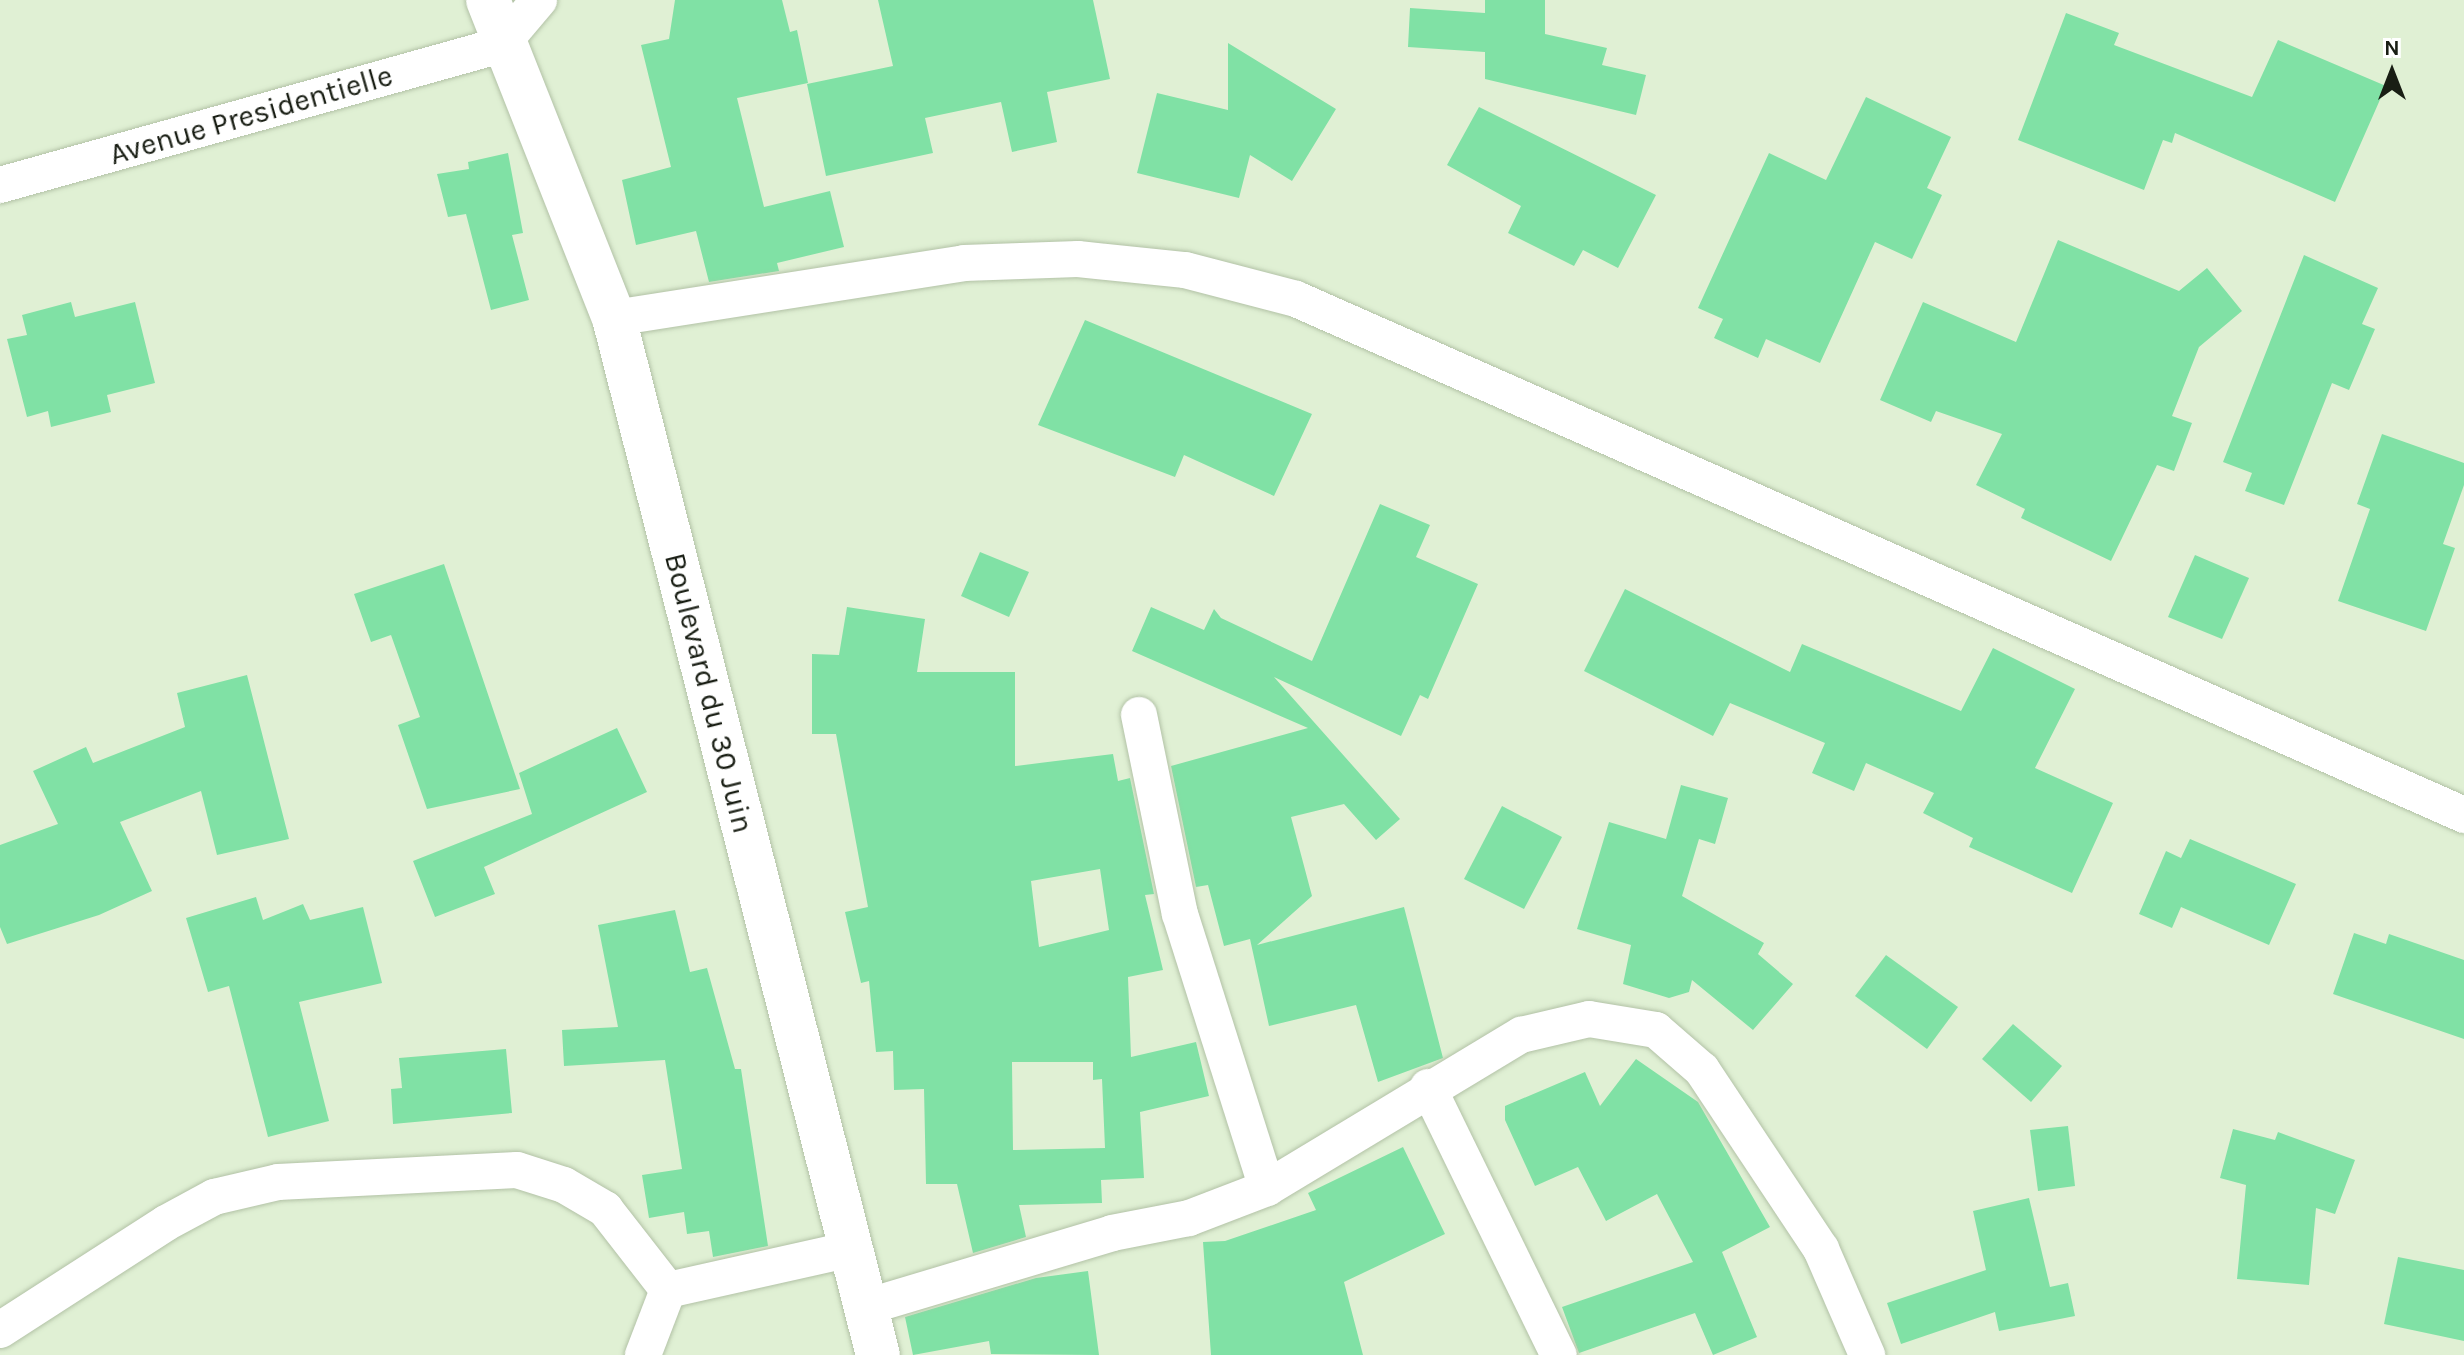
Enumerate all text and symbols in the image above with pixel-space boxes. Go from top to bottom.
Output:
north arrow [2352,32,2432,112]
text: N [2384,35,2400,61]
street label: Avenue Presidentielle [105,57,397,173]
street label: Boulevard du 30 Juin [657,549,761,837]

